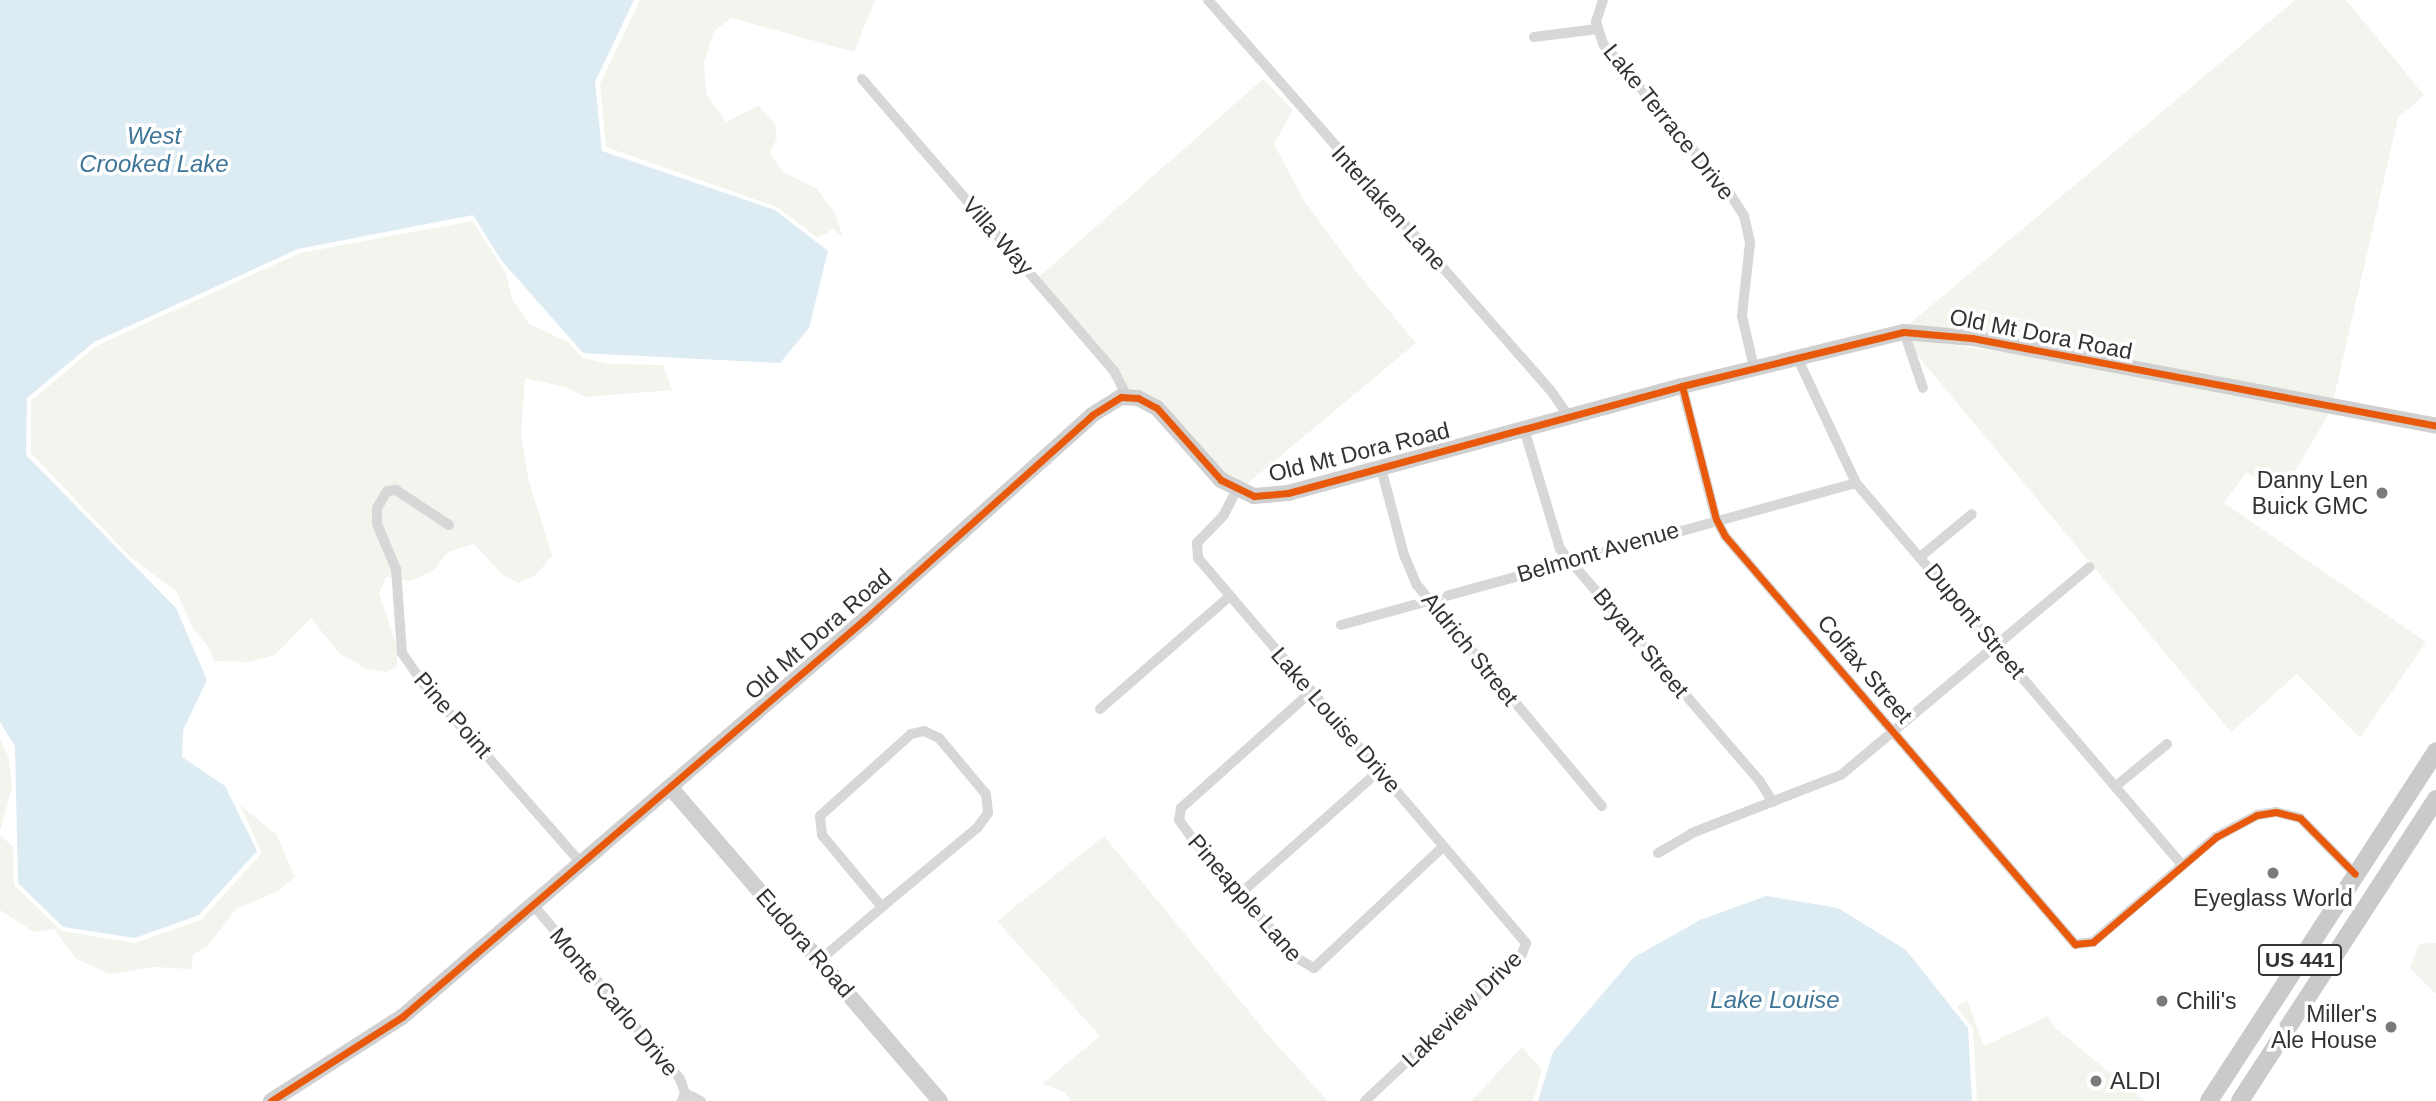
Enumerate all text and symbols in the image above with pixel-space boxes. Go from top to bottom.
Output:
street label: Lake Terrace Drive [1598,38,1740,206]
water label: West Crooked Lake [79,122,229,178]
street label: Interlaken Lane [1326,140,1452,276]
street label: Villa Way [957,191,1039,281]
street label: Old Mt Dora Road [1947,303,2135,365]
street label: Old Mt Dora Road [1266,416,1452,488]
place label: Danny Len Buick GMC [2252,466,2368,520]
marker: Danny Len Buick GMC [2374,485,2390,501]
street label: Belmont Avenue [1513,516,1683,588]
street label: Dupont Street [1919,558,2031,684]
street label: Old Mt Dora Road [739,563,897,705]
street label: Bryant Street [1587,583,1695,703]
street label: Aldrich Street [1416,587,1524,711]
street label: Colfax Street [1812,609,1918,729]
street label: Lake Louise Drive [1265,641,1407,799]
street label: Pine Point [408,666,498,764]
street label: Pineapple Lane [1182,829,1308,967]
marker: Eyeglass World [2265,865,2281,881]
street label: Eudora Road [750,883,860,1003]
place label: Eyeglass World [2193,884,2353,912]
street label: Monte Carlo Drive [544,922,684,1082]
road number: US 441 [2256,942,2344,978]
street label: Lakeview Drive [1396,945,1528,1073]
water label: Lake Louise [1710,986,1840,1014]
place label: Chili's [2176,987,2237,1015]
marker: Chili's [2154,993,2170,1009]
place label: Miller's Ale House [2271,1000,2377,1054]
marker: Miller's Ale House [2383,1019,2399,1035]
place label: ALDI [2110,1067,2161,1095]
marker: ALDI [2088,1073,2104,1089]

